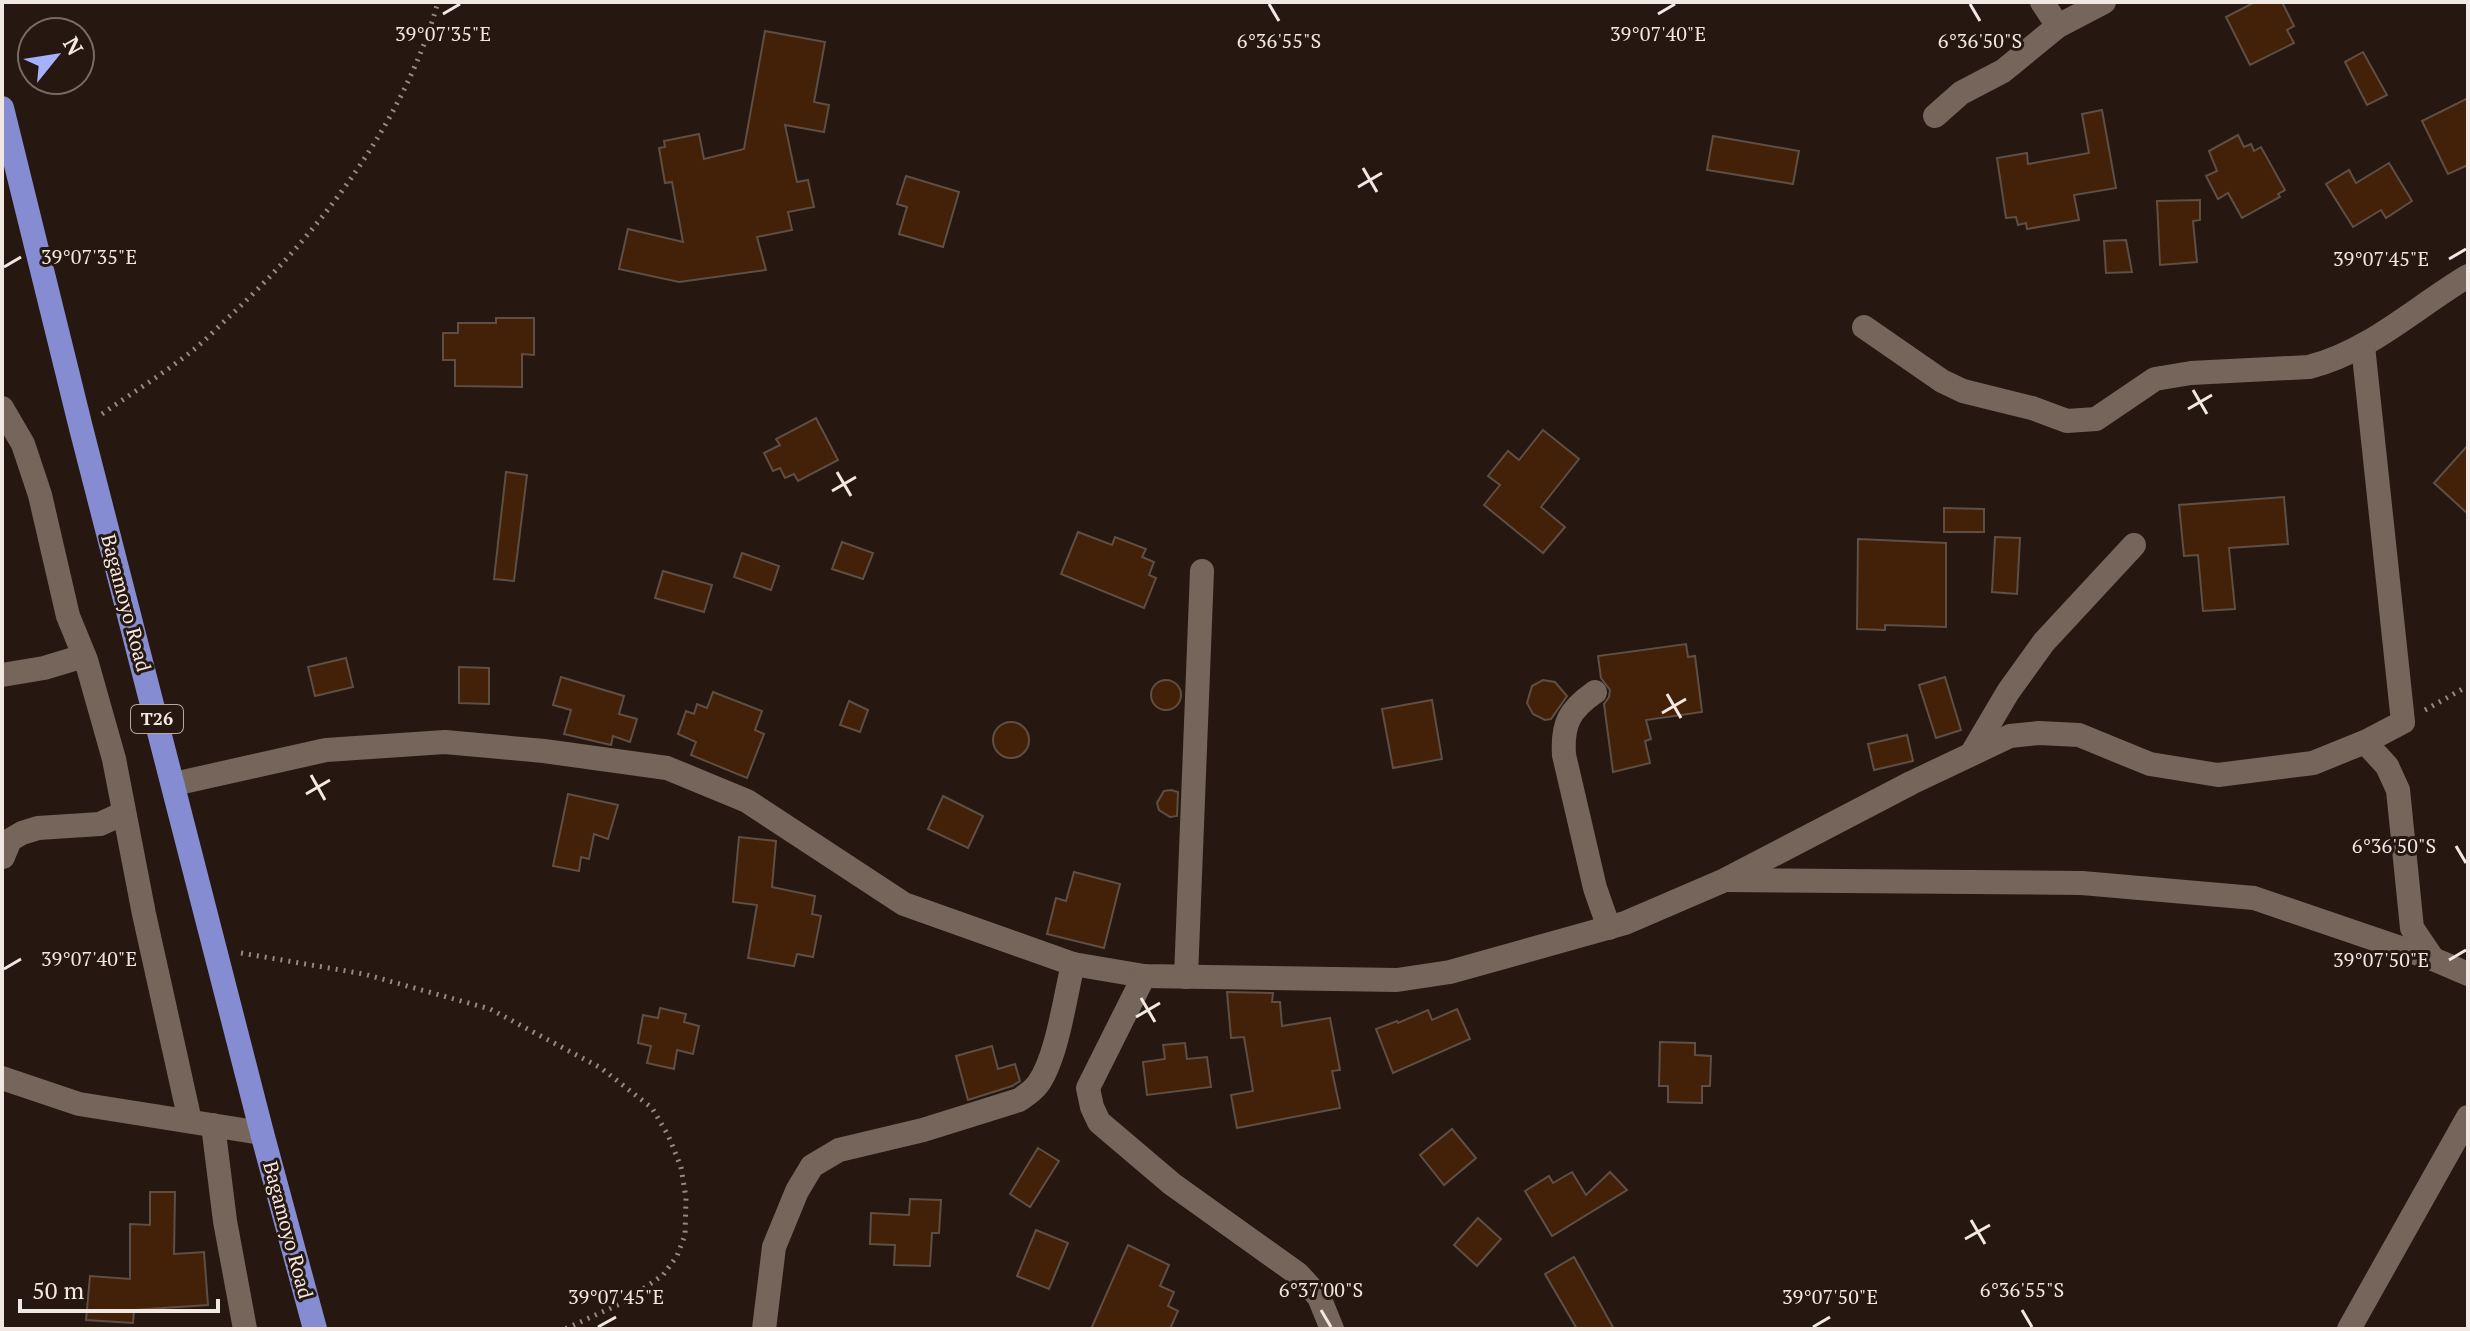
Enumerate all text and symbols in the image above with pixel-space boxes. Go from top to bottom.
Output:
north arrow [16,16,96,96]
text: 39°07'35"E [395,20,491,47]
text: 39°07'40"E [1610,20,1706,47]
text: 6°36'55"S [1237,27,1321,54]
text: 6°36'50"S [1938,27,2022,54]
text: N [57,31,91,60]
text: 39°07'35"E [41,243,137,270]
text: 39°07'45"E [2333,245,2429,272]
street label: Bagamoyo Road [95,531,158,675]
road number: T26 [131,705,183,733]
text: 6°36'50"S [2352,832,2436,859]
text: 39°07'40"E [41,945,137,972]
text: 39°07'50"E [2333,946,2429,973]
street label: Bagamoyo Road [257,1158,320,1302]
scale bar [20,1263,218,1313]
text: 50 m [32,1274,84,1306]
text: 6°37'00"S [1279,1276,1363,1303]
text: 6°36'55"S [1980,1276,2064,1303]
text: 39°07'45"E [568,1283,664,1310]
text: 39°07'50"E [1782,1283,1878,1310]

